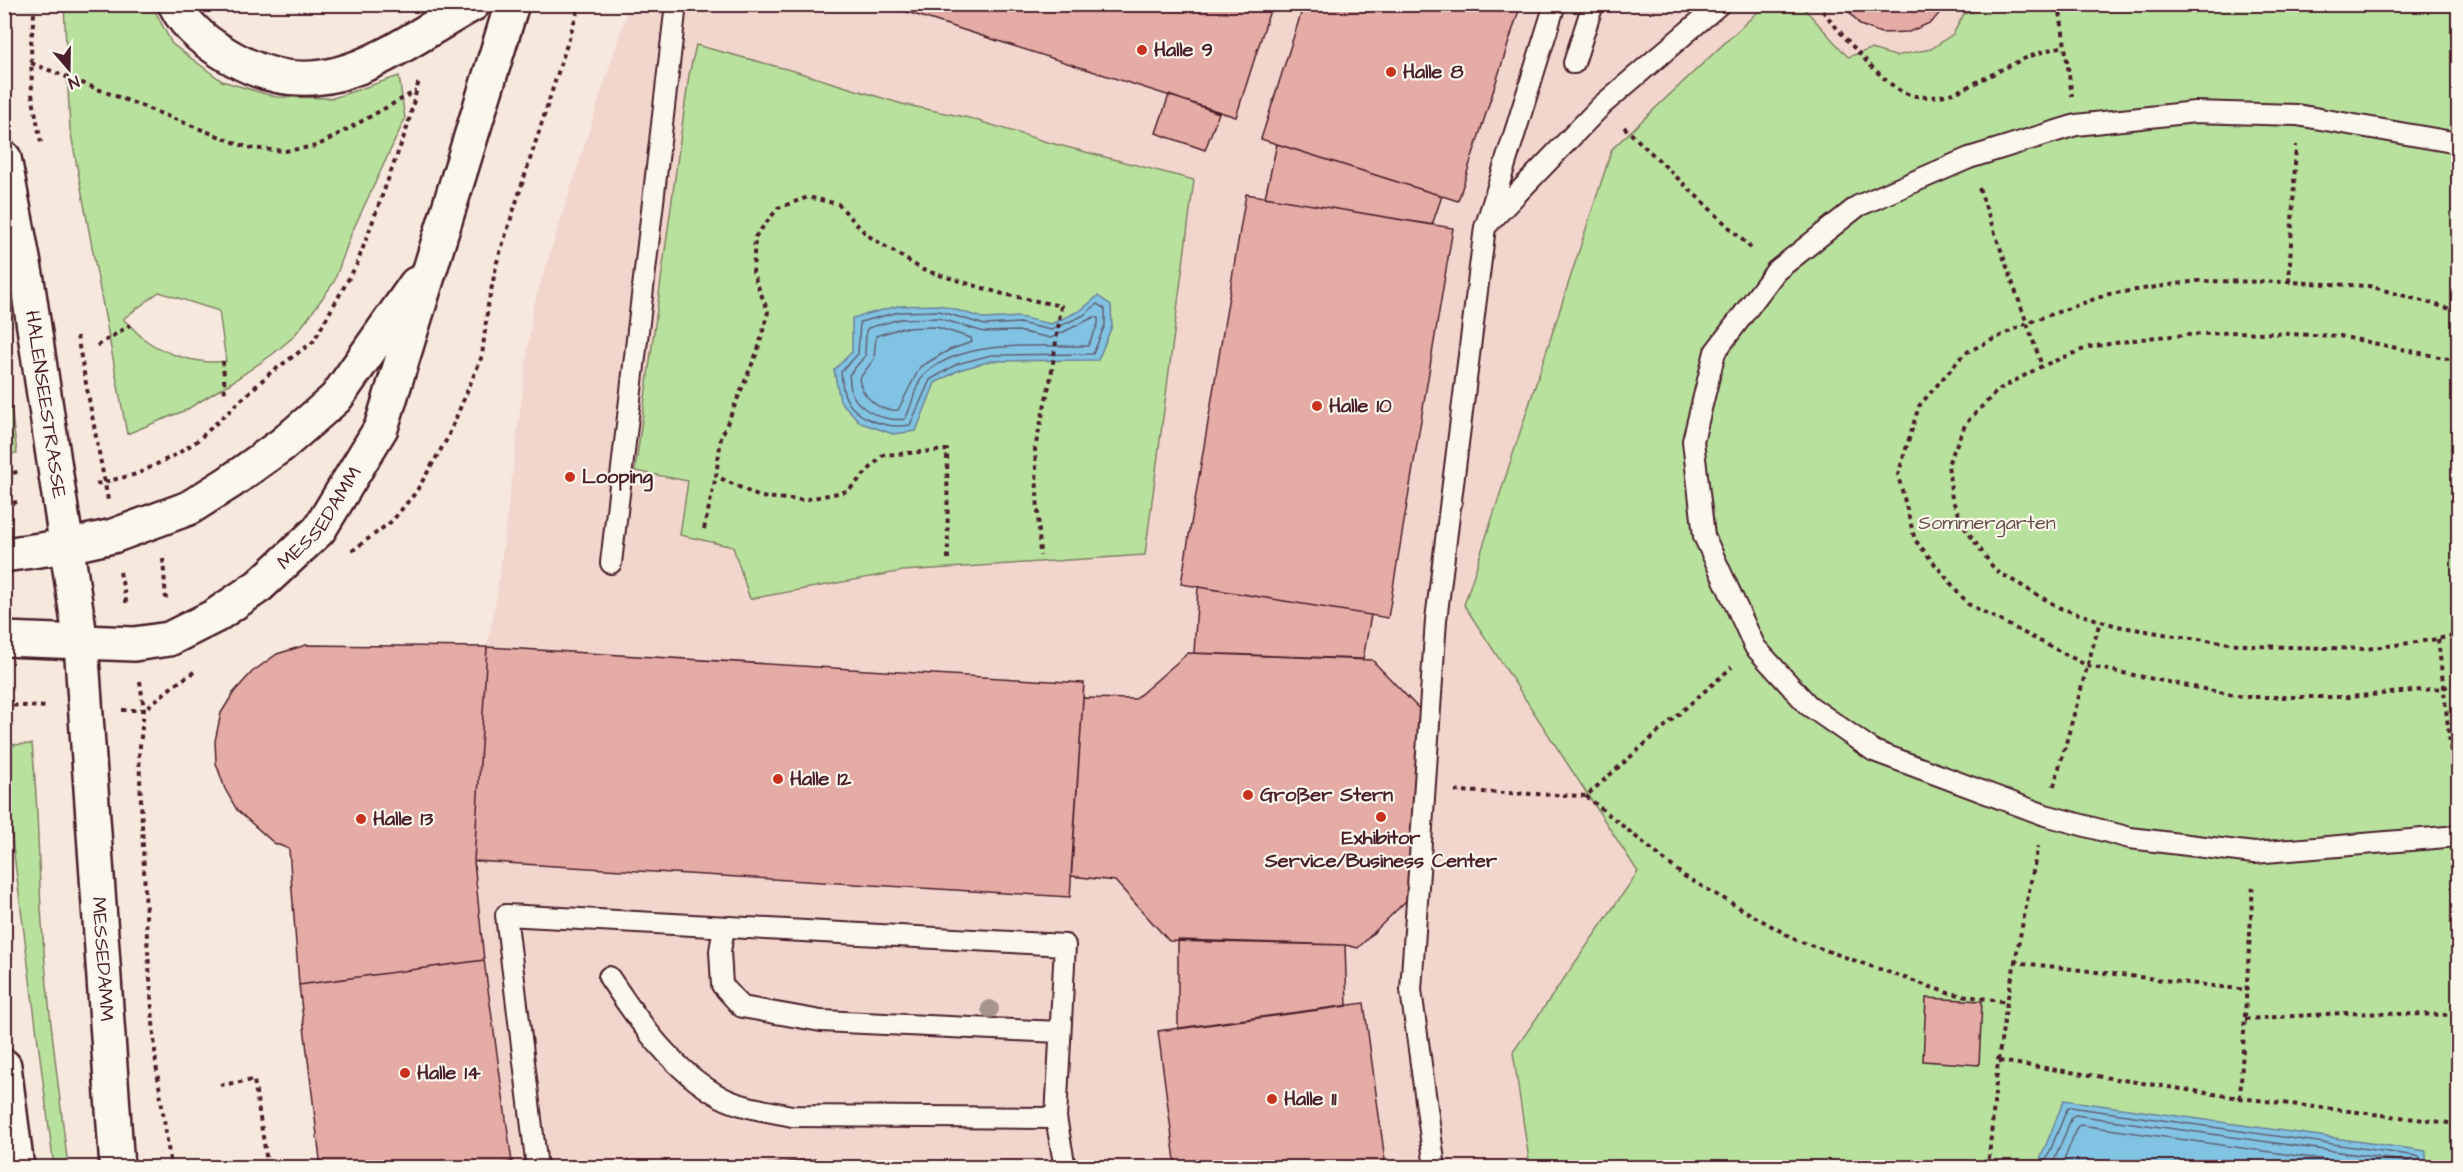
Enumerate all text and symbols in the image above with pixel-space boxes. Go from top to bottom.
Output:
place label: Halle 9 [1154,36,1213,64]
north arrow [39,39,99,99]
marker: Halle 9 [1135,43,1149,57]
place label: Halle 8 [1403,58,1463,86]
marker: Halle 8 [1384,65,1398,79]
text: N [65,70,82,94]
street label: HALENSEESTRASSE [18,309,73,501]
place label: Halle 10 [1329,392,1392,420]
marker: Halle 10 [1310,399,1324,413]
street label: MESSEDAMM [271,461,368,576]
place label: Looping [582,463,654,492]
marker: Looping [563,470,577,484]
park label: Sommergarten [1918,509,2056,538]
place label: Halle 12 [790,765,852,793]
marker: Halle 12 [771,772,785,786]
place label: Großer Stern [1260,781,1393,809]
marker: Großer Stern [1241,788,1255,802]
place label: Halle 13 [373,805,434,833]
marker: Exhibitor Service/Business Center [1374,810,1388,824]
marker: Halle 13 [354,812,368,826]
place label: Exhibitor Service/Business Center [1264,824,1498,875]
street label: MESSEDAMM [84,896,121,1022]
place label: Halle 14 [417,1059,481,1087]
marker: Halle 14 [398,1066,412,1080]
place label: Halle 11 [1284,1085,1337,1113]
marker: Halle 11 [1265,1092,1279,1106]

